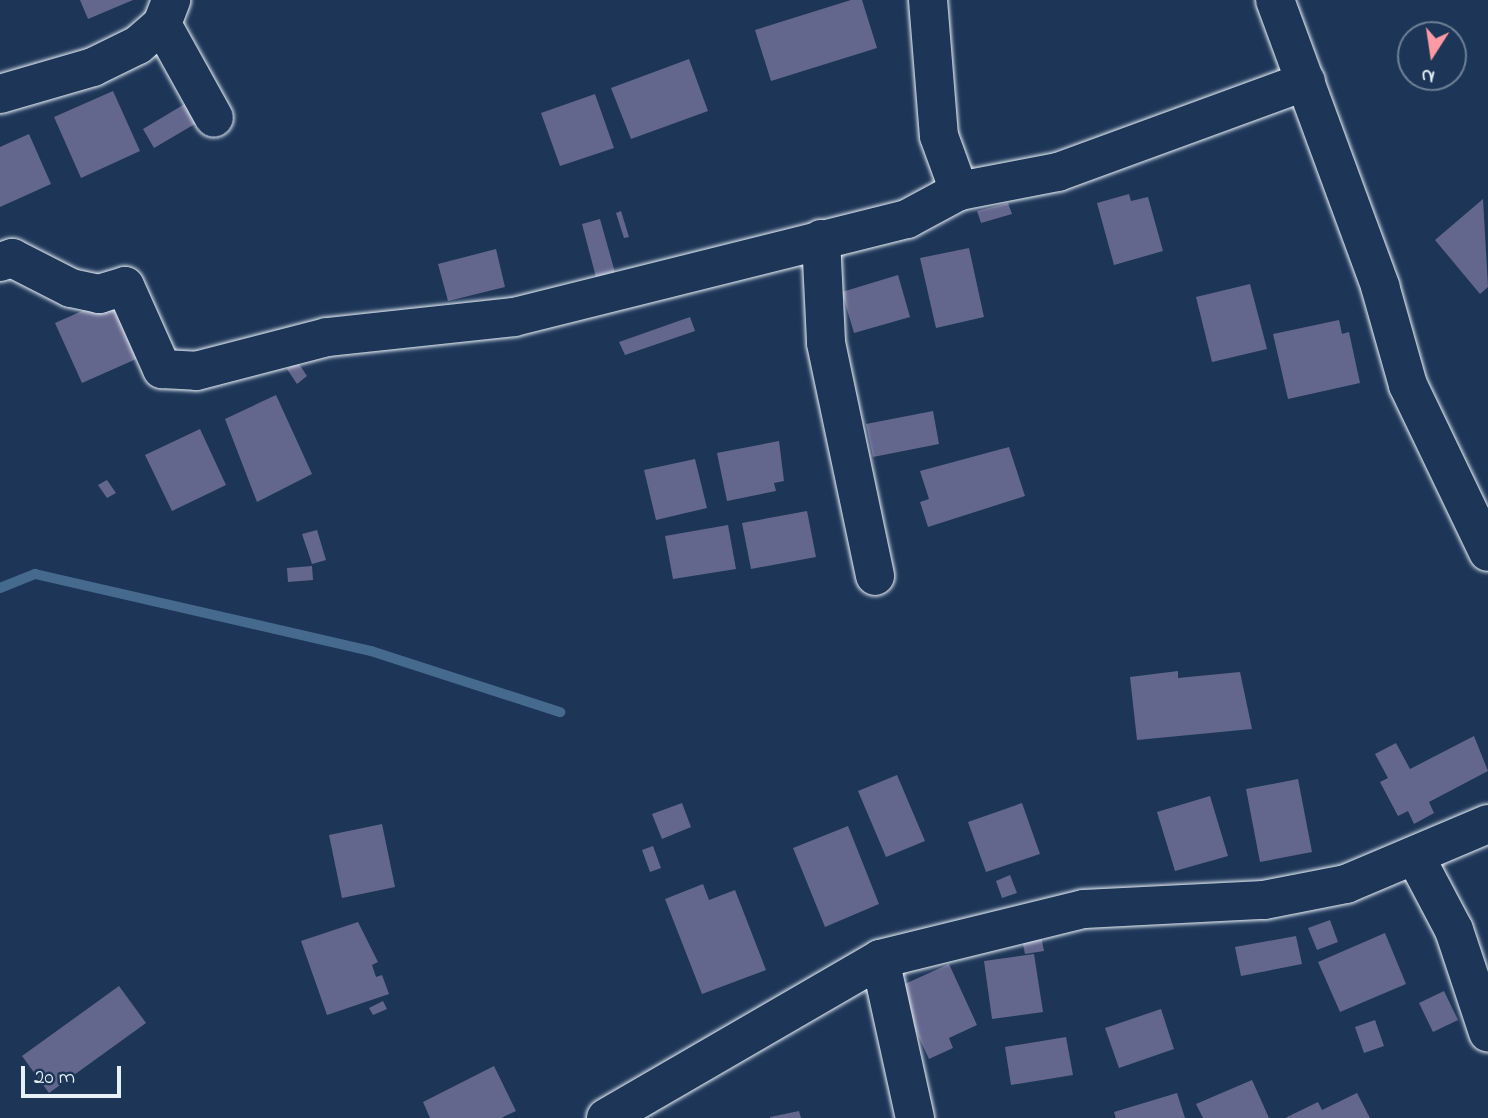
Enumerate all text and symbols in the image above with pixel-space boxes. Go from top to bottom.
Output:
north arrow [1397,21,1467,91]
text: N [1419,61,1437,90]
scale bar [24,1052,124,1096]
text: 20 m [34,1063,75,1093]

